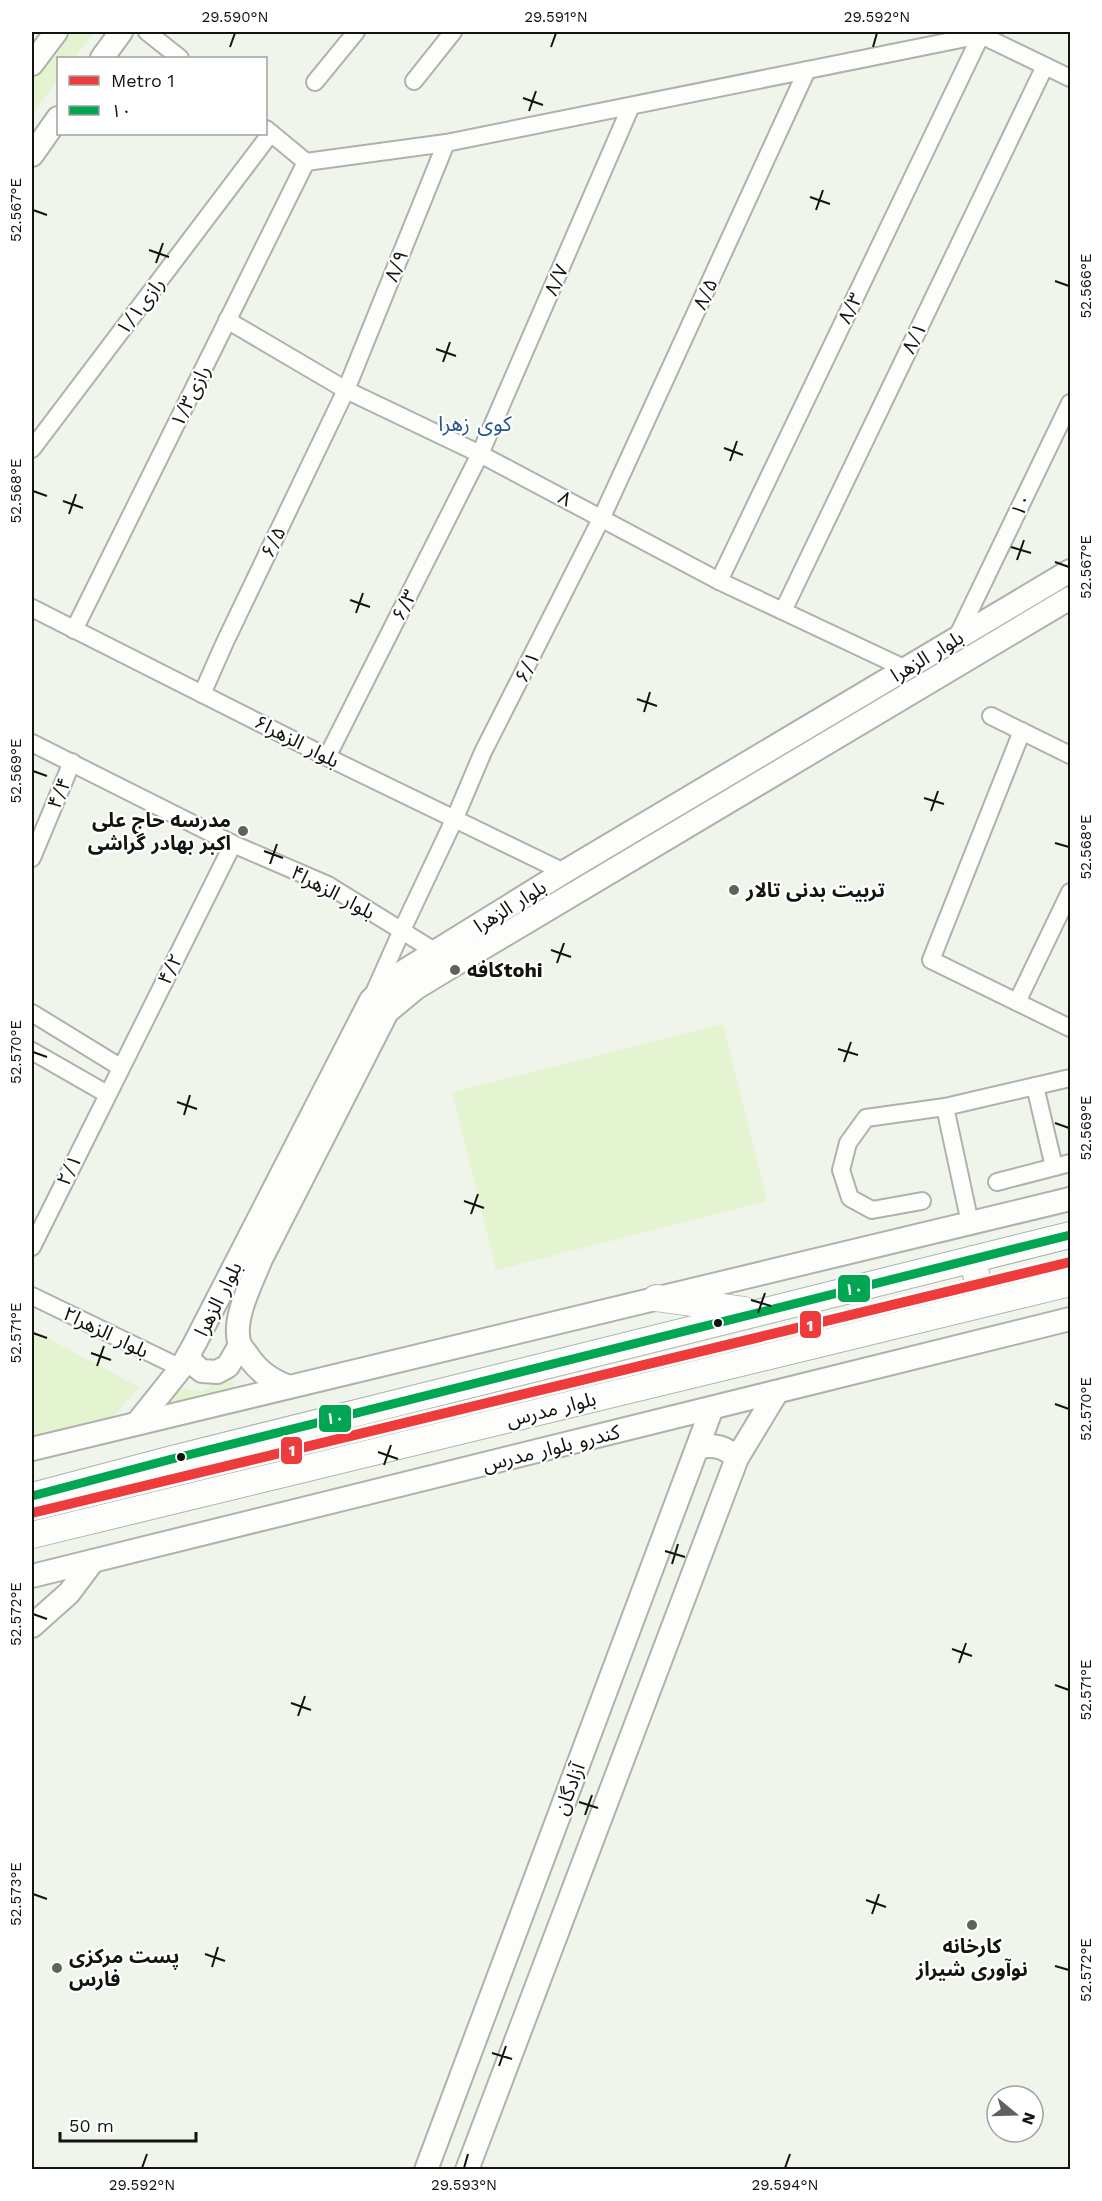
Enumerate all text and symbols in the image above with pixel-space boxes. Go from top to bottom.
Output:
text: 29.590°N [201,8,269,26]
text: 29.591°N [524,8,588,26]
text: 29.592°N [844,8,910,26]
legend [57,57,267,135]
text: Metro 1 [111,70,175,91]
text: ۱۰ [111,100,132,121]
text: 52.567°E [7,178,25,242]
street label: ۸/۹ [379,247,413,285]
text: 52.566°E [1077,254,1095,318]
street label: ۸/۷ [539,260,574,299]
street label: رازی۱/۱ [111,273,169,339]
street label: ۸/۵ [687,275,723,313]
street label: ۸/۳ [832,289,868,327]
street label: ۸/۱ [896,319,932,357]
street label: رازی۱/۳ [165,361,215,431]
district label: کوی زهرا [438,411,512,436]
text: 52.568°E [7,458,25,524]
street label: ۸ [554,485,576,512]
street label: ۱۰ [1005,489,1037,521]
street label: ۶/۵ [255,523,291,561]
text: 52.567°E [1077,535,1095,599]
street label: ۶/۳ [386,585,422,625]
street label: بلوار الزهرا [886,625,968,687]
street label: ۶/۱ [509,647,545,687]
street label: بلوار الزهرا۶ [251,709,343,773]
text: 52.569°E [7,738,25,804]
street label: ۴/۴ [42,774,76,812]
place label: مدرسه حاج علی اکبر بهادر گراشی [88,808,231,855]
text: 52.568°E [1077,814,1095,880]
marker: مدرسه حاج علی اکبر بهادر گراشی [236,824,250,838]
street label: بلوار الزهرا۴ [287,860,379,924]
street label: بلوار الزهرا [470,874,550,938]
place label: تربیت بدنی تالار [745,878,885,902]
marker: تربیت بدنی تالار [727,883,741,897]
street label: ۴/۲ [152,949,188,989]
place label: کافهtohi [467,958,543,982]
marker: کافهtohi [448,963,462,977]
text: 52.570°E [7,1020,25,1084]
text: 52.569°E [1077,1095,1095,1161]
street label: ۲/۱ [51,1151,87,1189]
street label: بلوار الزهرا [189,1258,247,1340]
line badge: ۱۰ [837,1274,871,1303]
text: ۱۰ [845,1280,863,1299]
street label: بلوار الزهرا۲ [59,1301,153,1363]
text: 52.571°E [7,1303,25,1363]
line badge: 1 [799,1310,822,1339]
text: 1 [807,1316,813,1335]
unlabelled marker [712,1317,724,1329]
text: 52.570°E [1077,1377,1095,1441]
street label: بلوار مدرس [504,1386,598,1432]
line badge: ۱۰ [318,1404,352,1433]
text: ۱۰ [326,1409,344,1428]
street label: کندرو بلوار مدرس [480,1419,623,1477]
line badge: 1 [280,1436,303,1465]
text: 1 [289,1441,295,1460]
unlabelled marker [175,1451,187,1463]
text: 52.572°E [7,1582,25,1646]
text: 52.571°E [1077,1660,1095,1720]
street label: آزادگان [548,1759,590,1818]
text: 52.573°E [7,1862,25,1926]
marker: کارخانه نوآوری شیراز [965,1918,979,1932]
place label: کارخانه نوآوری شیراز [915,1934,1028,1981]
text: 52.572°E [1077,1938,1095,2002]
place label: پست مرکزی فارس [69,1944,179,1991]
marker: پست مرکزی فارس [50,1961,64,1975]
north arrow [985,2084,1045,2144]
scale bar [60,2105,196,2143]
text: N [1018,2110,1040,2127]
text: 50 m [69,2115,114,2136]
text: 29.592°N [109,2176,175,2194]
text: 29.593°N [431,2176,497,2194]
text: 29.594°N [752,2176,818,2194]

